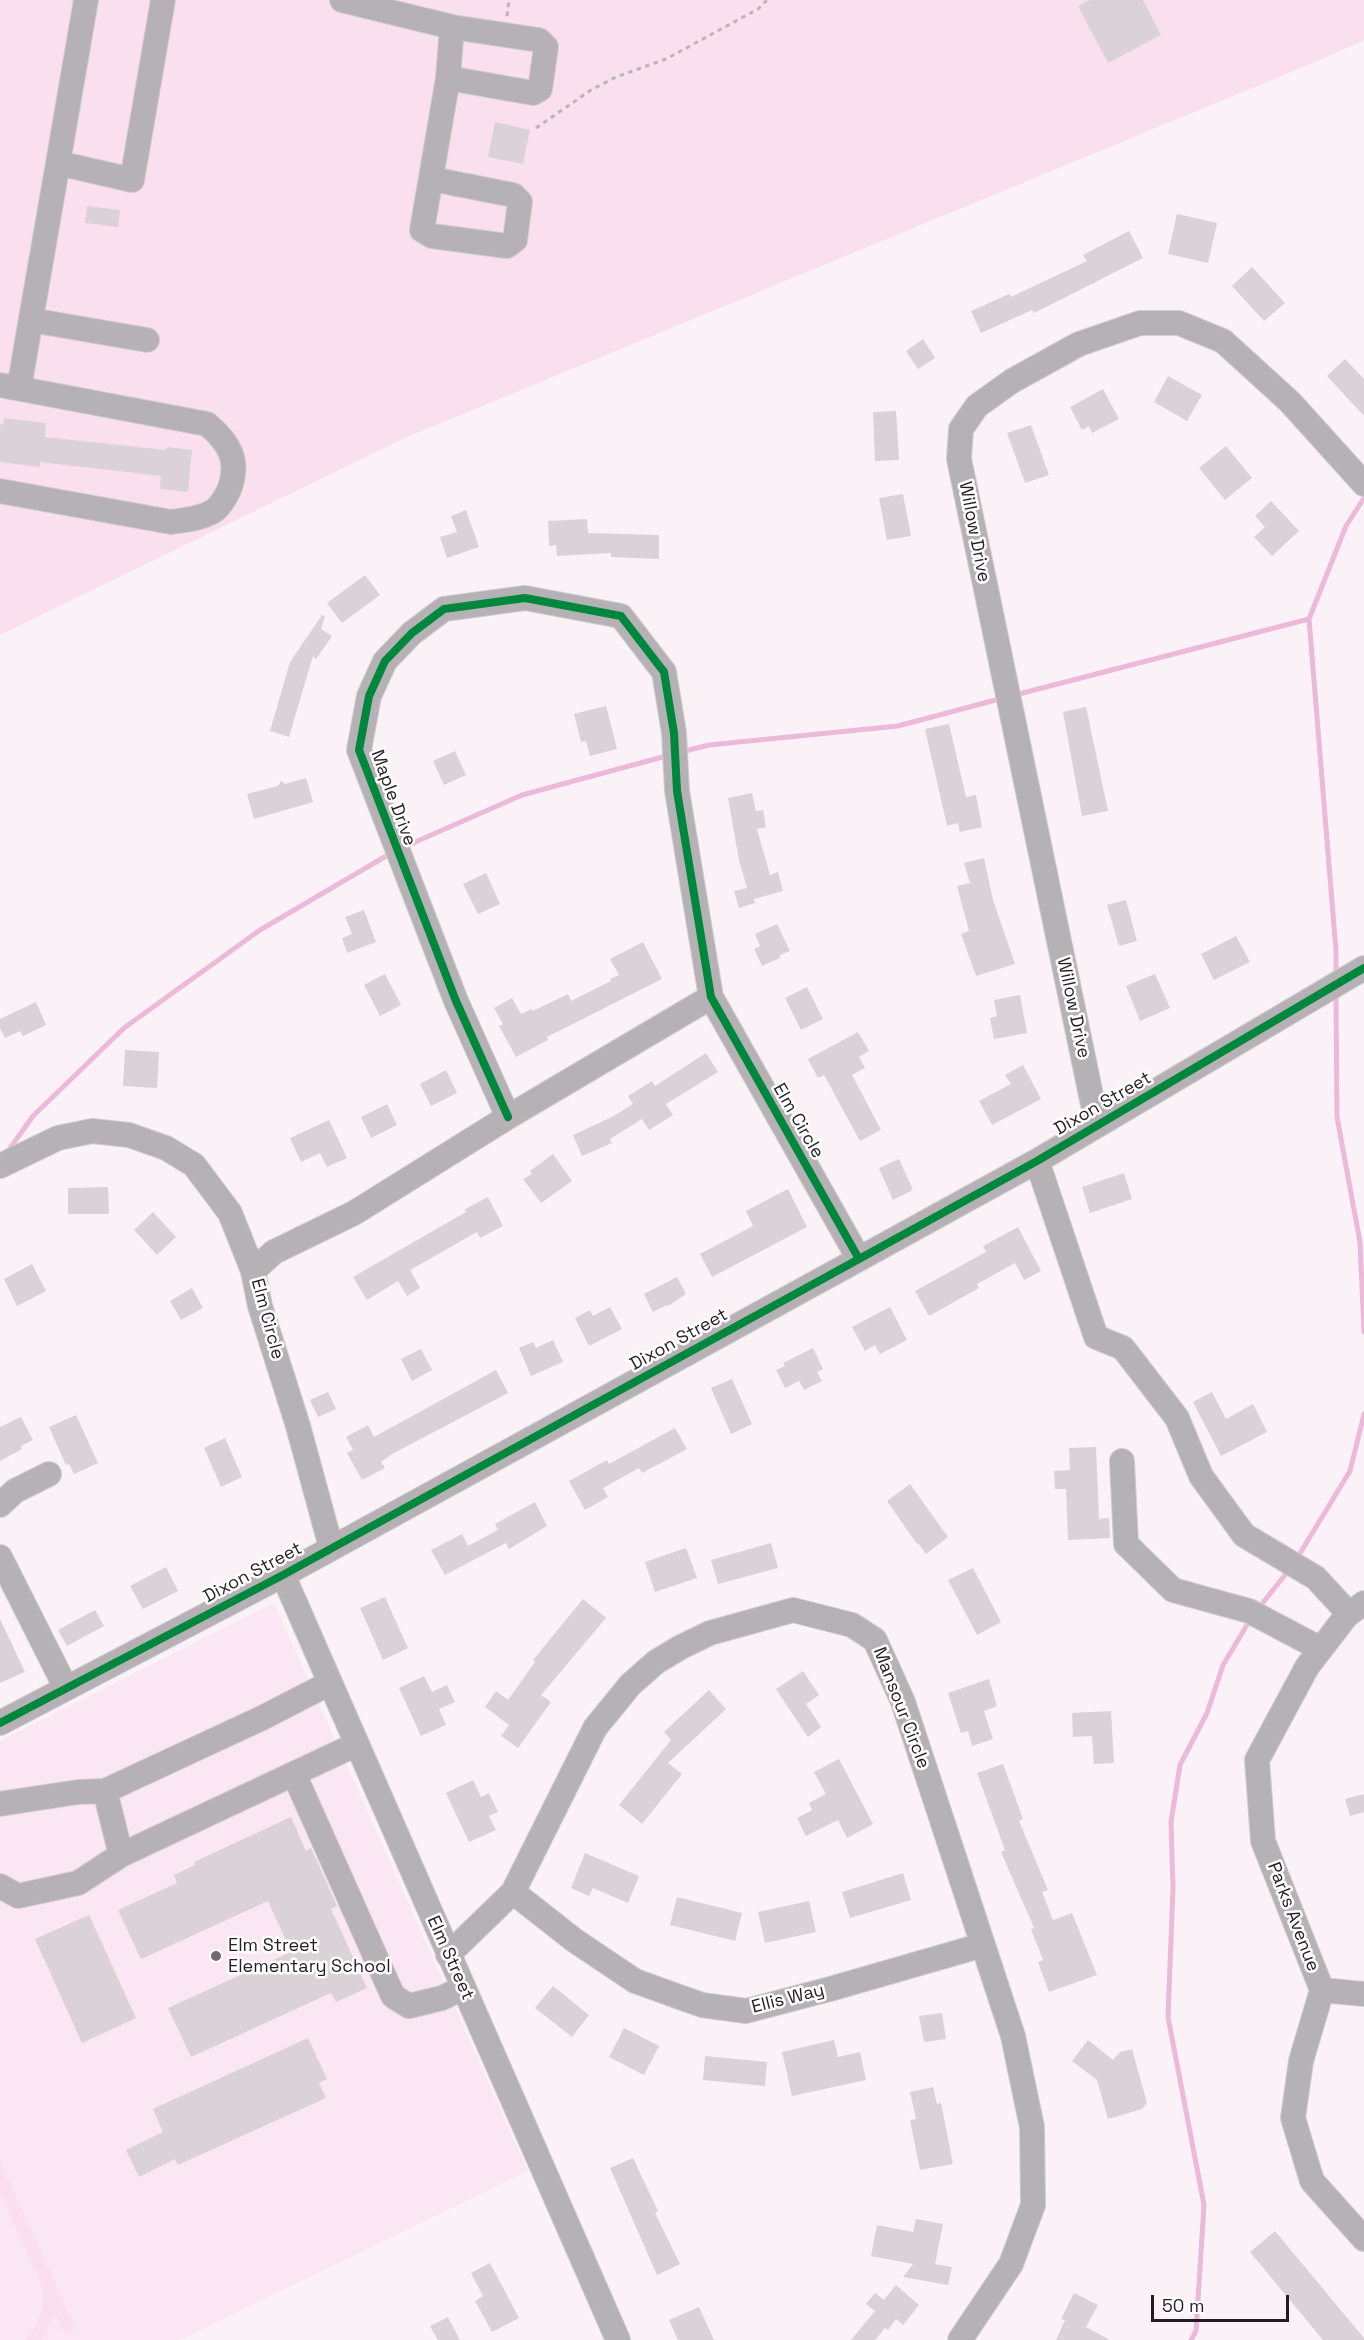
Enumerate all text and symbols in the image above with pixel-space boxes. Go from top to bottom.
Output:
street label: Willow Drive [954,480,994,584]
street label: Maple Drive [366,747,420,849]
street label: Willow Drive [1052,956,1094,1060]
street label: Dixon Street [1051,1068,1155,1140]
street label: Elm Circle [768,1080,828,1162]
street label: Elm Circle [246,1276,288,1362]
street label: Dixon Street [626,1304,732,1376]
street label: Dixon Street [200,1538,306,1608]
street label: Mansour Circle [868,1644,934,1772]
street label: Parks Avenue [1262,1859,1324,1975]
street label: Elm Street [422,1913,478,2003]
place label: Elm Street Elementary School [228,1935,391,1978]
marker: Elm Street Elementary School [209,1949,223,1963]
street label: Ellis Way [749,1980,827,2018]
scale bar [1154,2283,1292,2321]
text: 50 m [1162,2294,1204,2317]

